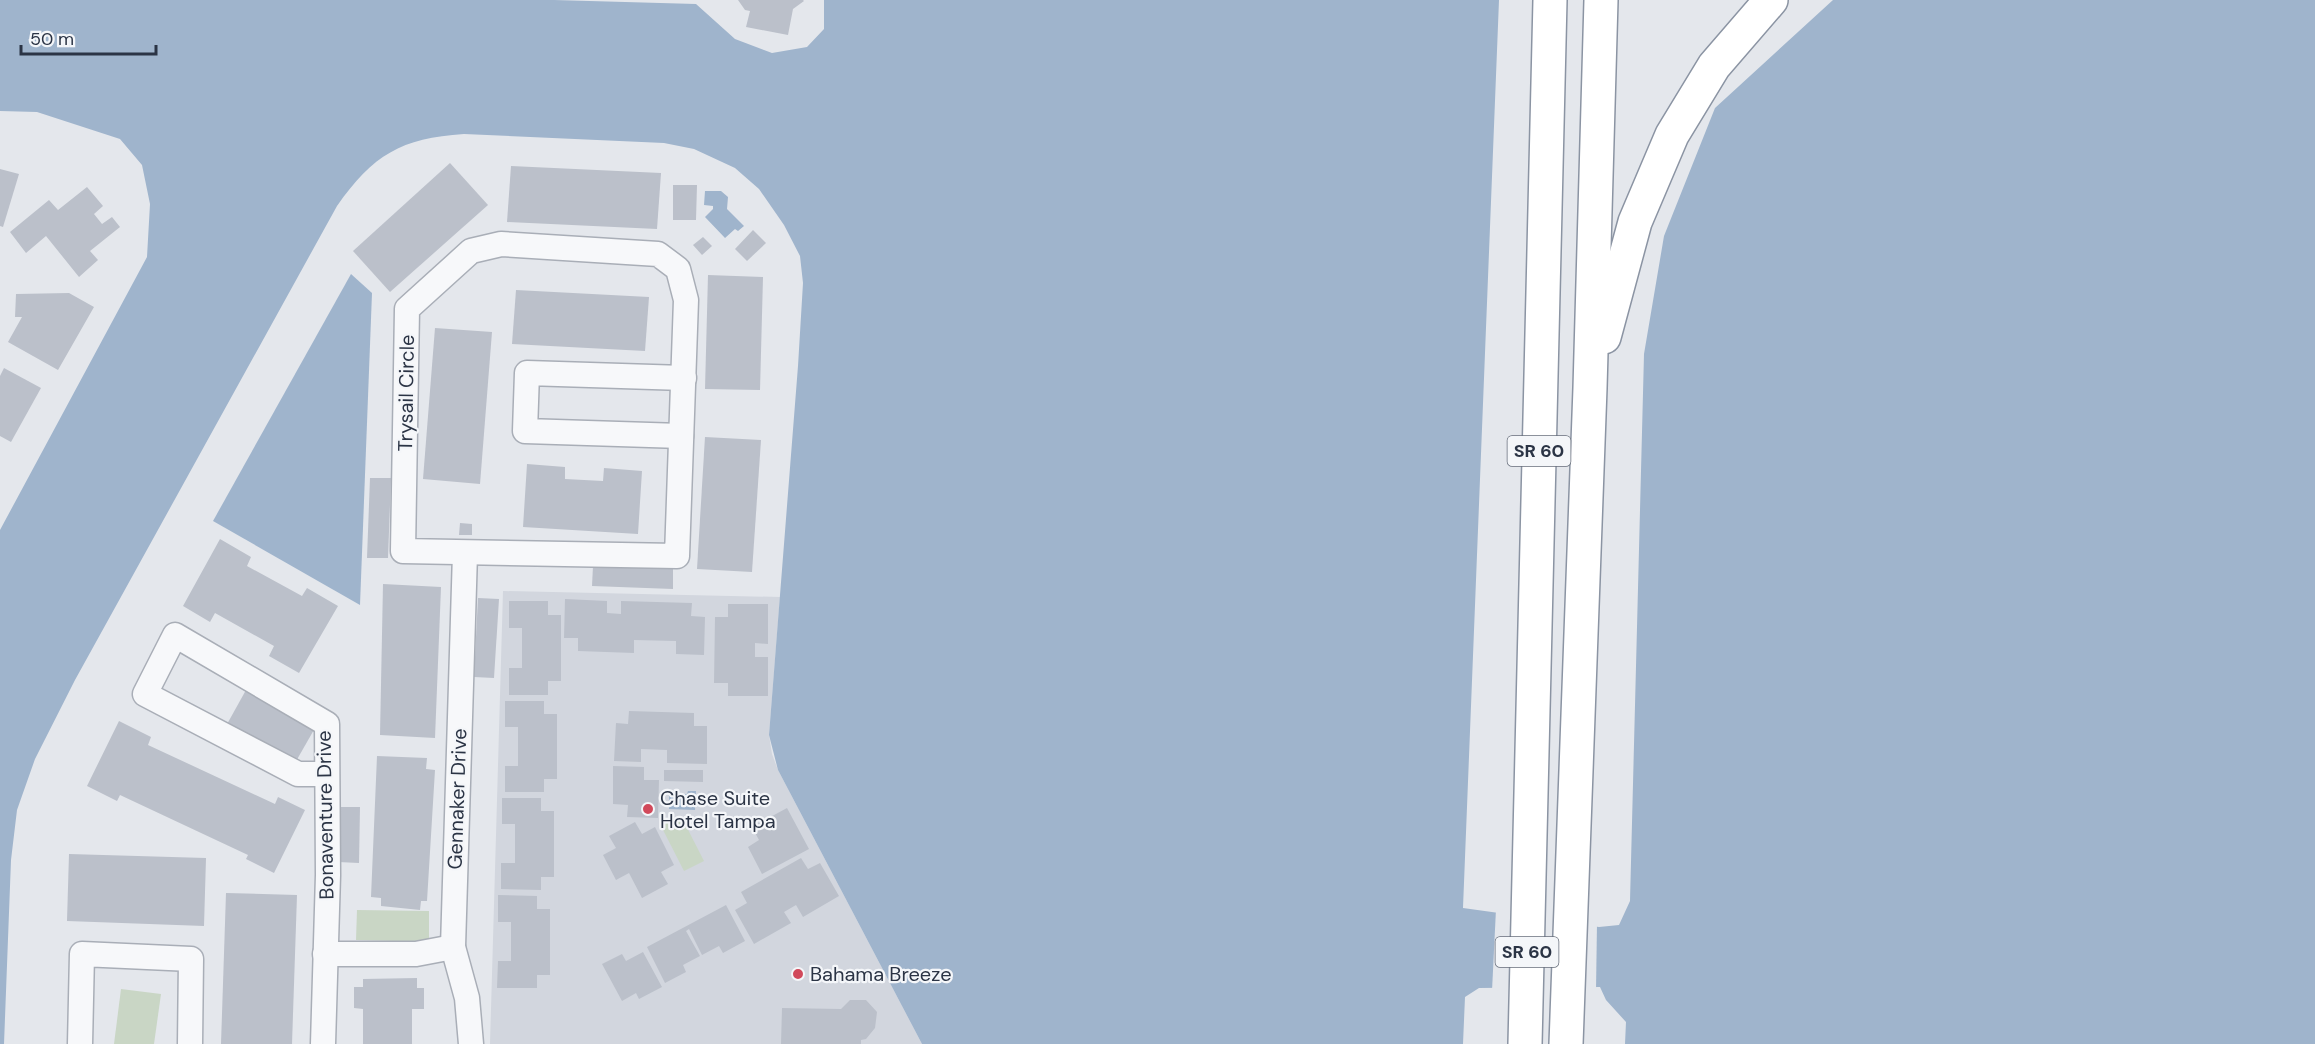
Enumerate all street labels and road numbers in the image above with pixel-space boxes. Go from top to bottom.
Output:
street label: Trysail Circle [392,334,420,452]
road number: SR 60 [1508,436,1570,466]
street label: Gennaker Drive [442,728,472,870]
street label: Bonaventure Drive [311,730,339,900]
road number: SR 60 [1496,937,1558,967]

